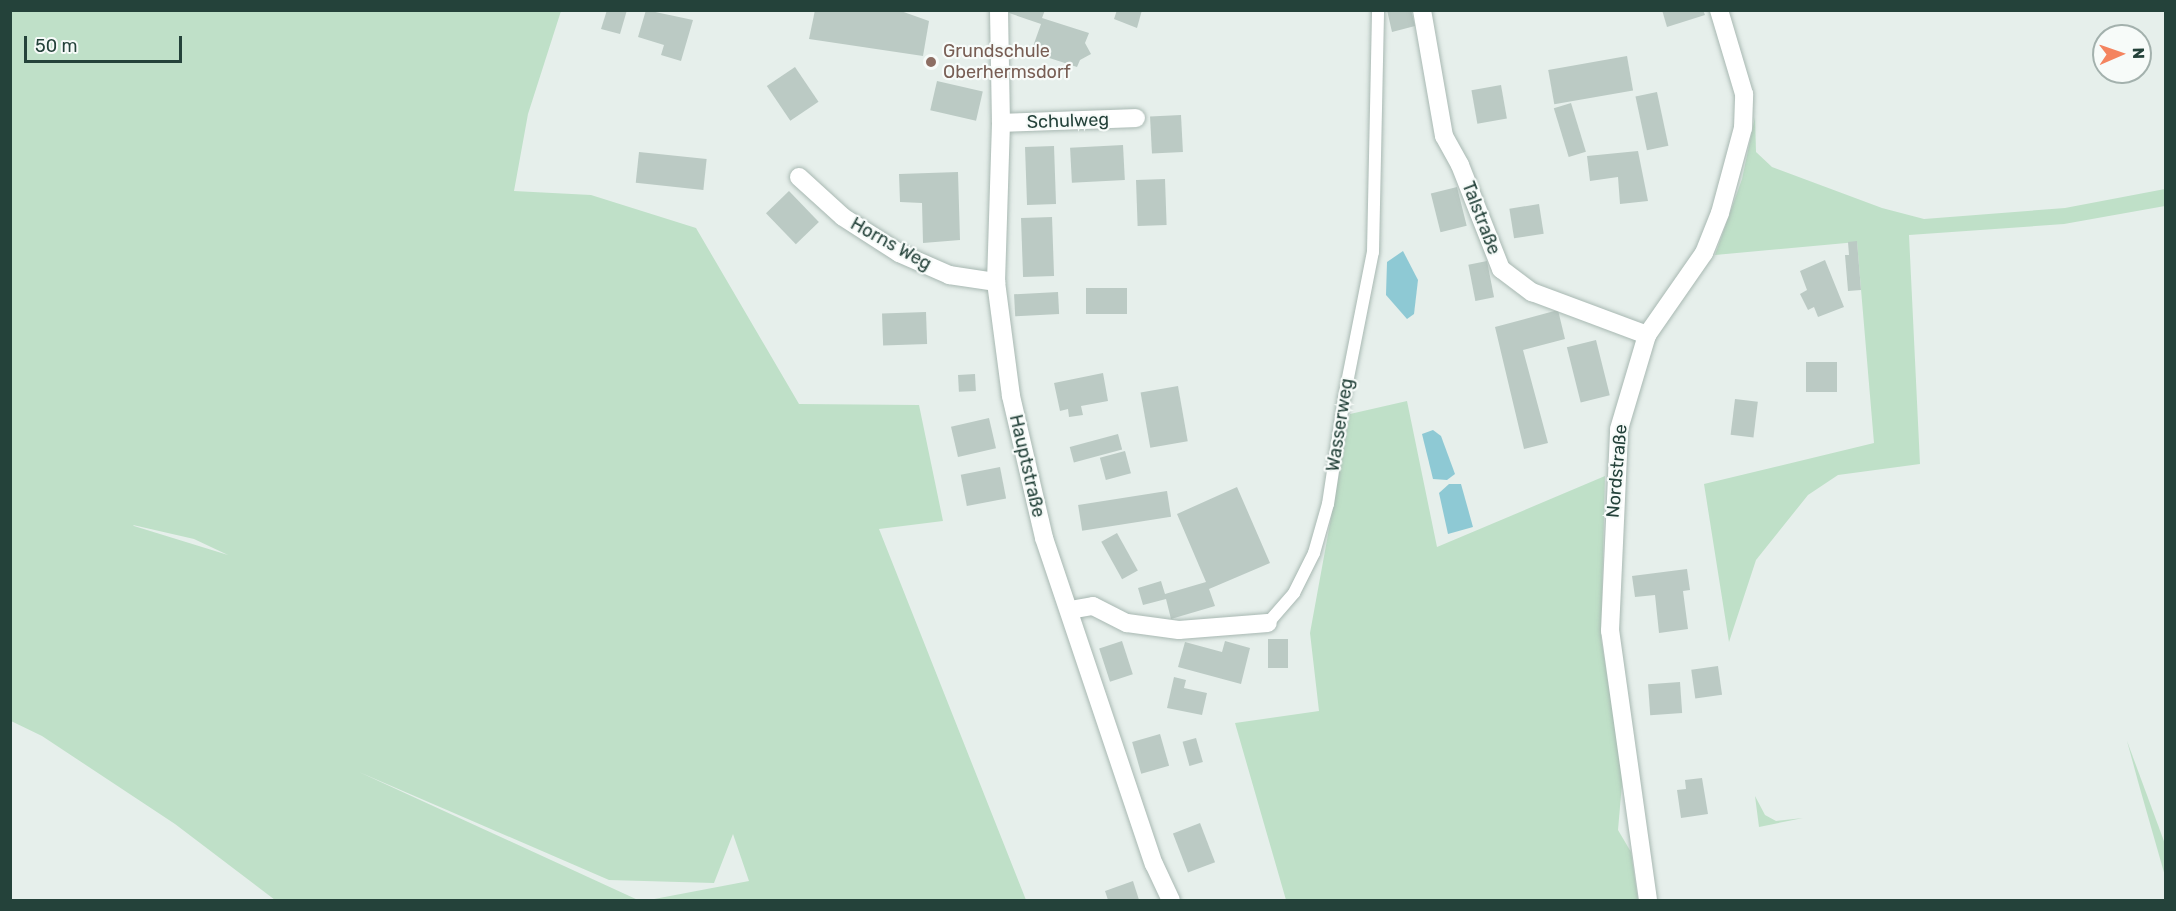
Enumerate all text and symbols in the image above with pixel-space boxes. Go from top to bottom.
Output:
scale bar [27,24,184,62]
north arrow [2092,24,2152,84]
text: 50 m [35,35,78,57]
place label: Grundschule Oberhermsdorf [943,41,1071,84]
text: N [2129,47,2148,60]
marker: Grundschule Oberhermsdorf [924,55,938,69]
street label: Schulweg [1026,109,1110,133]
street label: Talstraße [1457,178,1505,258]
street label: Horns Weg [847,213,935,275]
street label: Wasserweg [1322,377,1358,473]
street label: Hauptstraße [1005,413,1049,519]
street label: Nordstraße [1602,423,1632,519]

